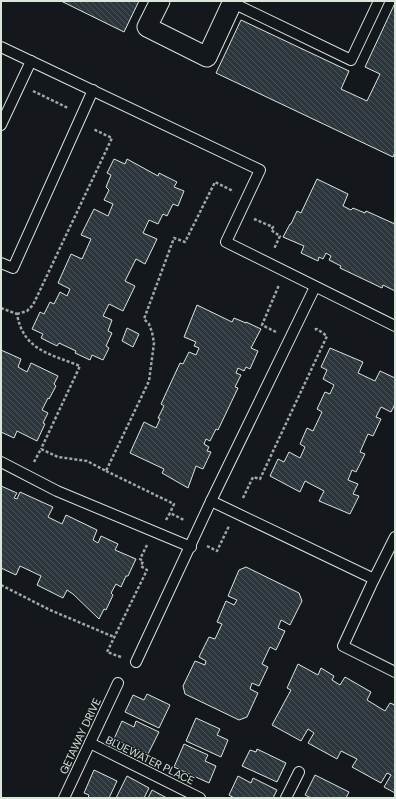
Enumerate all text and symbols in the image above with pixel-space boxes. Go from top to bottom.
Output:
street label: GETAWAY DRIVE [56,696,104,776]
street label: BLUEWATER PLACE [103,732,197,788]

